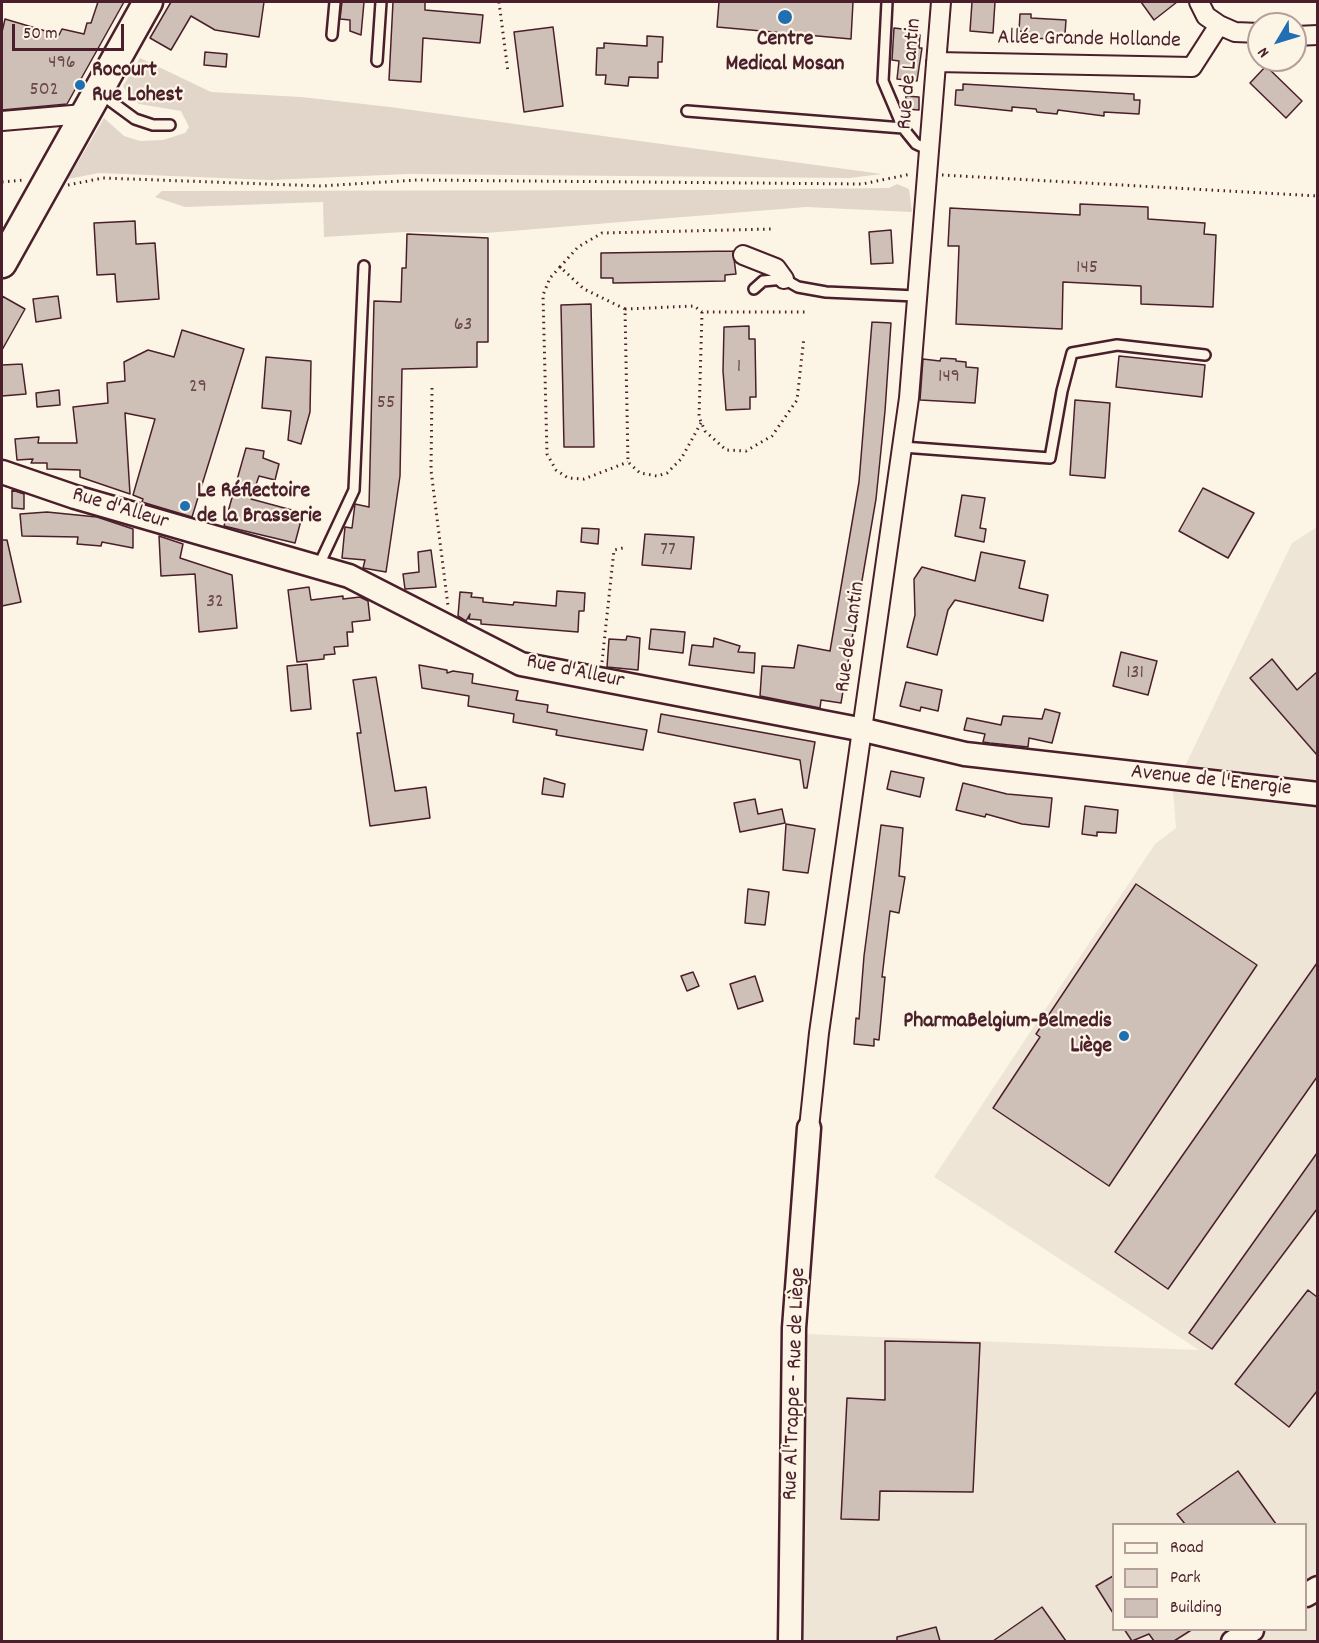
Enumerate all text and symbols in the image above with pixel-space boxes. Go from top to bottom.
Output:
marker: Centre Medical Mosan [776,8,794,26]
scale bar [15,12,128,50]
north arrow [1247,12,1307,72]
street label: Rue de Lantin [893,17,929,131]
text: 50 m [23,22,58,47]
street label: Allée Grande Hollande [997,26,1181,56]
place label: Centre Medical Mosan [726,28,844,80]
text: N [1253,42,1275,62]
house number: 496 [48,52,76,76]
place label: Rocourt Rue Lohest [92,59,183,110]
marker: Rocourt Rue Lohest [73,78,87,92]
house number: 502 [30,79,58,103]
house number: 145 [1076,257,1098,281]
house number: 63 [454,314,472,338]
house number: 1 [737,356,741,380]
house number: 149 [938,366,960,390]
house number: 29 [189,376,207,400]
house number: 55 [377,392,395,416]
place label: Le Réflectoire de la Brasserie [197,480,322,532]
street label: Rue d'Alleur [69,483,171,537]
marker: Le Réflectoire de la Brasserie [178,499,192,513]
house number: 77 [660,539,676,563]
street label: Rue de Lantin [831,580,873,694]
house number: 32 [206,591,224,615]
street label: Rue d'Alleur [524,650,626,696]
house number: 131 [1126,662,1144,686]
street label: Avenue de l'Energie [1129,760,1293,804]
place label: PharmaBelgium-Belmedis Liège [903,1010,1112,1062]
marker: PharmaBelgium-Belmedis Liège [1117,1029,1131,1043]
street label: Rue Al'Trappe - Rue de Liège [779,1267,813,1501]
legend [1112,1523,1307,1631]
text: Road [1170,1536,1204,1561]
text: Park [1170,1566,1201,1591]
text: Building [1170,1596,1222,1621]

